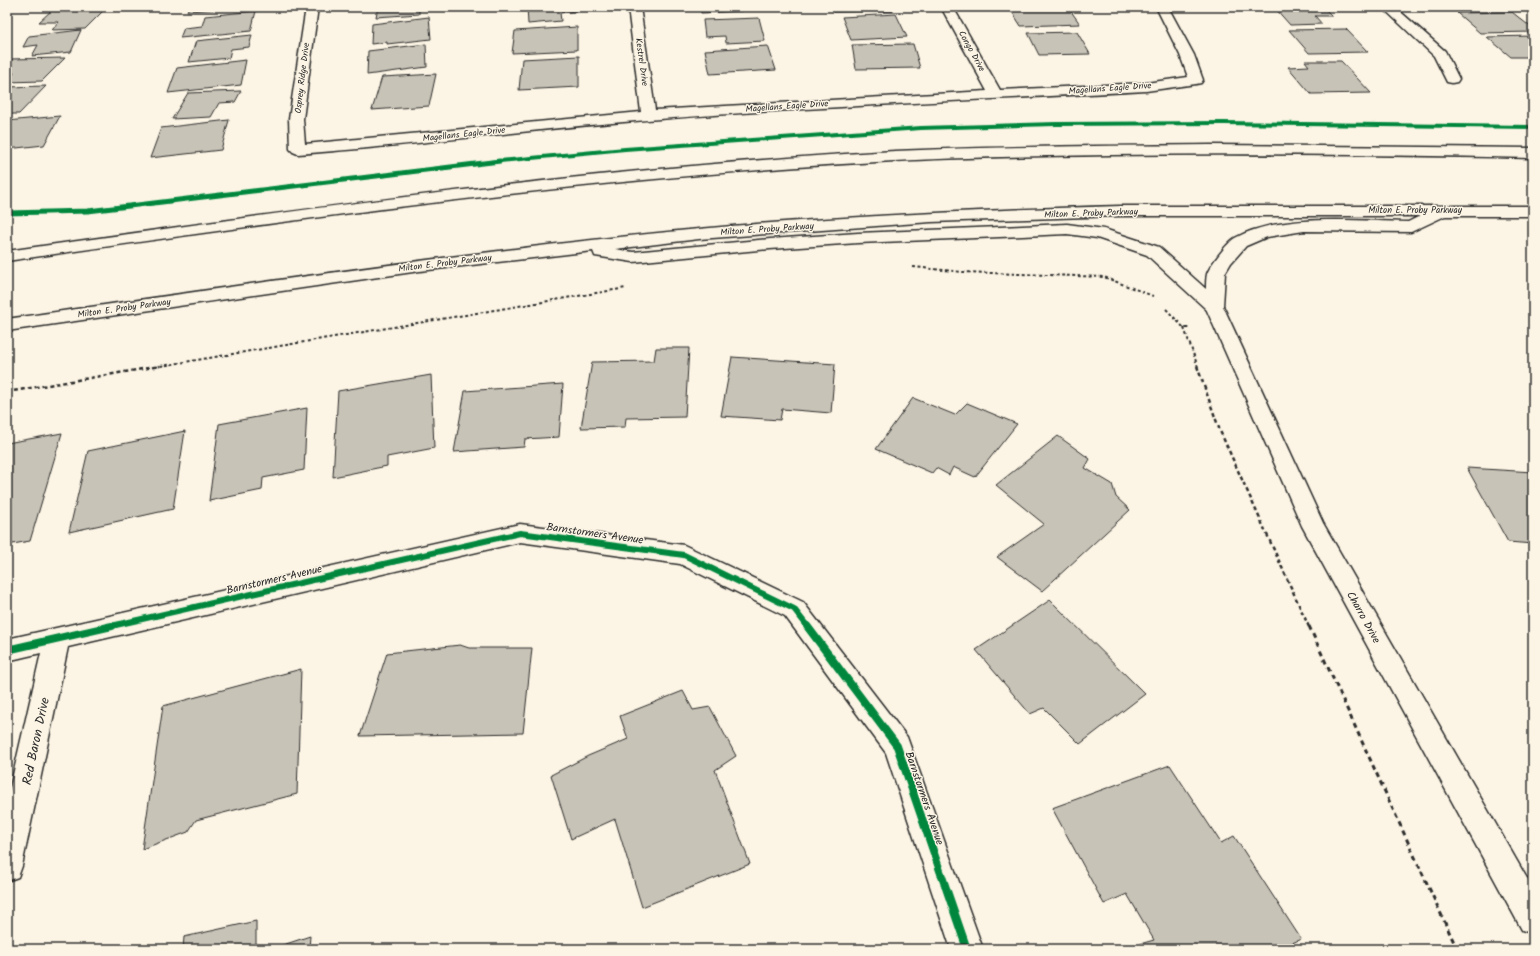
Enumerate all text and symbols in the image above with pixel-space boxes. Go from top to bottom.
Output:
street label: Congo Drive [954,28,989,75]
street label: Kestrel Drive [631,37,652,87]
street label: Osprey Ridge Drive [291,42,314,114]
street label: Magellans Eagle Drive [1068,78,1152,99]
street label: Magellans Eagle Drive [745,96,829,117]
street label: Magellans Eagle Drive [422,123,506,146]
street label: Milton E. Proby Parkway [1368,203,1463,218]
street label: Milton E. Proby Parkway [1044,204,1139,223]
street label: Milton E. Proby Parkway [720,219,815,240]
street label: Milton E. Proby Parkway [398,250,493,277]
street label: Milton E. Proby Parkway [77,294,172,322]
street label: Barnstormers Avenue [545,518,645,550]
street label: Barnstormers Avenue [224,560,324,600]
street label: Charro Drive [1341,588,1385,647]
street label: Red Baron Drive [17,695,56,787]
street label: Barnstormers Avenue [900,749,949,848]

